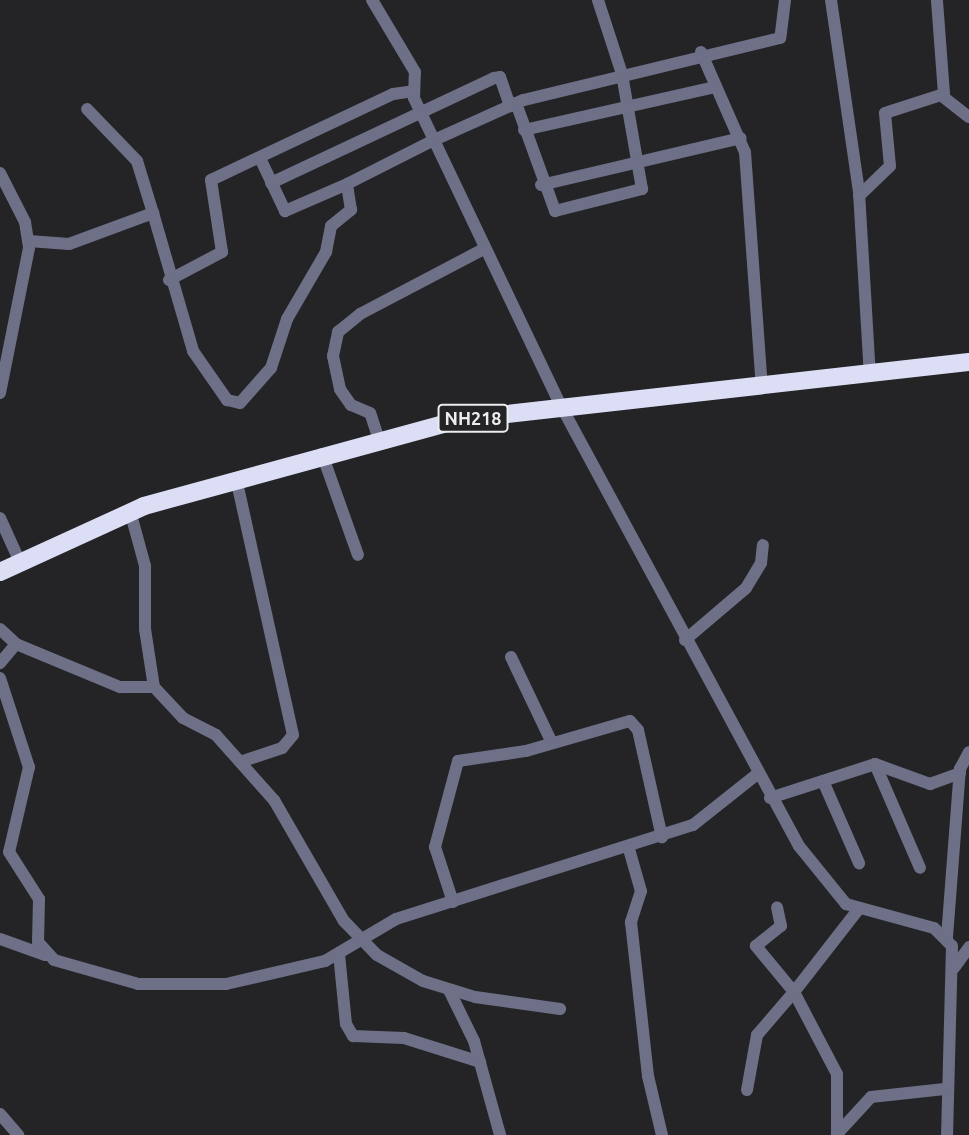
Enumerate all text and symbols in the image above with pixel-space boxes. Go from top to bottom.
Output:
road number: NH218 [436,404,510,432]

